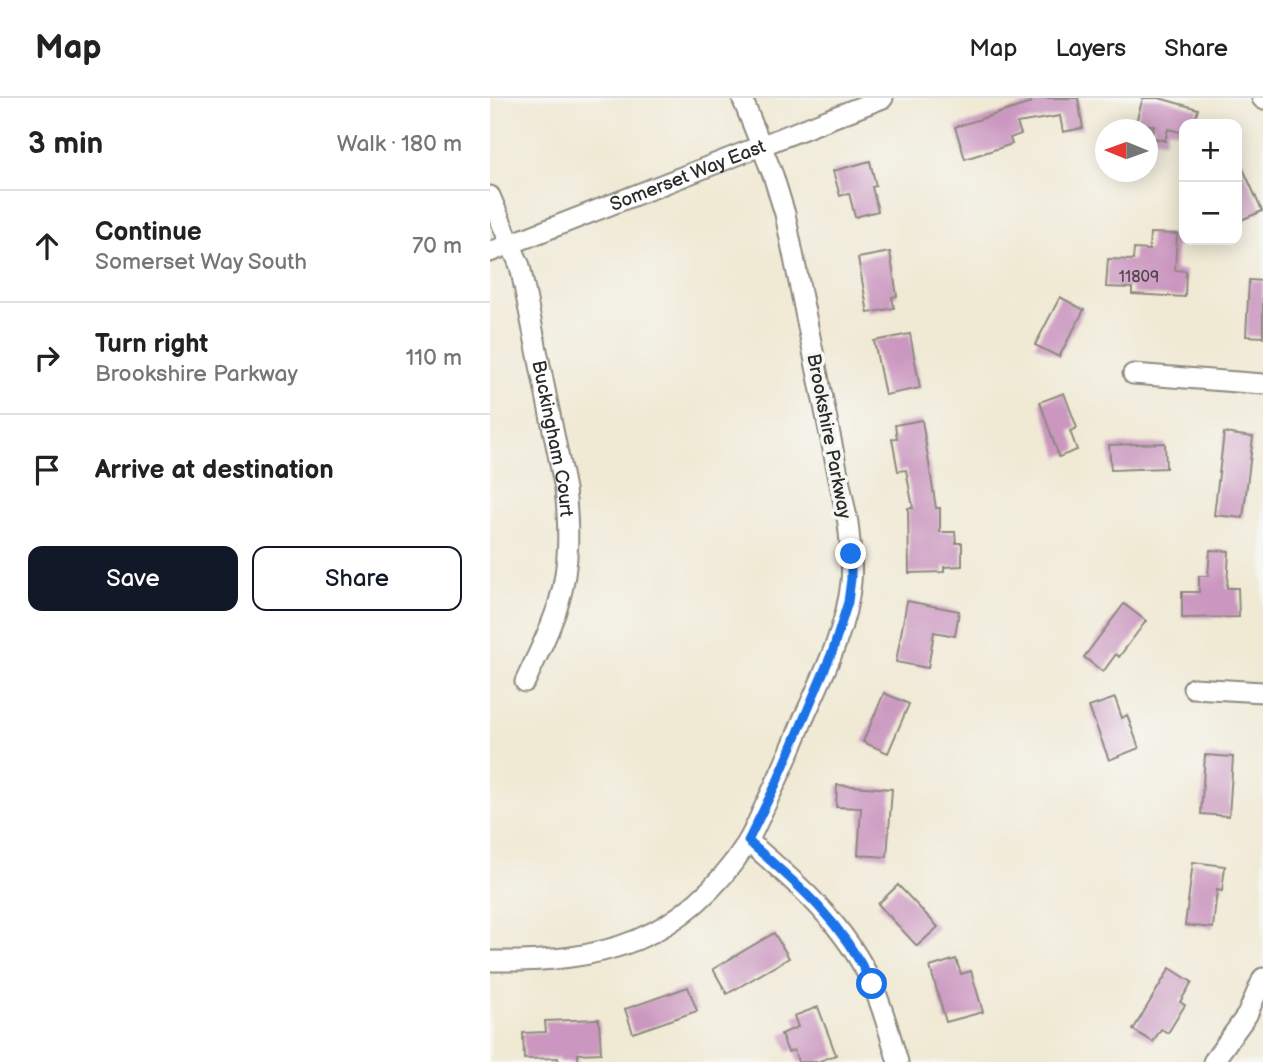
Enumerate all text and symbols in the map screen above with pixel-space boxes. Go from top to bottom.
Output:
text: Map [35,28,101,68]
text: Map [969,34,1017,63]
text: Layers [1055,34,1126,63]
text: Share [1164,34,1228,63]
north arrow [1095,119,1158,182]
map controls [1179,119,1242,245]
button: + [1179,119,1242,182]
text: 3 min [28,126,103,162]
text: Walk · 180 m [337,130,462,158]
street label: Somerset Way East [607,135,769,217]
button: − [1179,182,1242,245]
text: Continue [95,217,202,248]
icon: ahead [28,227,66,265]
text: 70 m [412,232,462,260]
text: Somerset Way South [95,248,307,276]
house number: 11809 [1119,268,1159,287]
text: Turn right [95,329,208,360]
icon: right [28,339,66,377]
text: 110 m [405,344,462,372]
street label: Brookshire Parkway [801,352,856,521]
street label: Buckingham Court [526,358,577,518]
text: Brookshire Parkway [95,360,298,388]
icon: arrive [28,451,66,489]
text: Arrive at destination [95,455,334,486]
route end [835,538,866,569]
button: Save [28,546,238,611]
button: Share [252,546,462,611]
route start [856,968,887,999]

